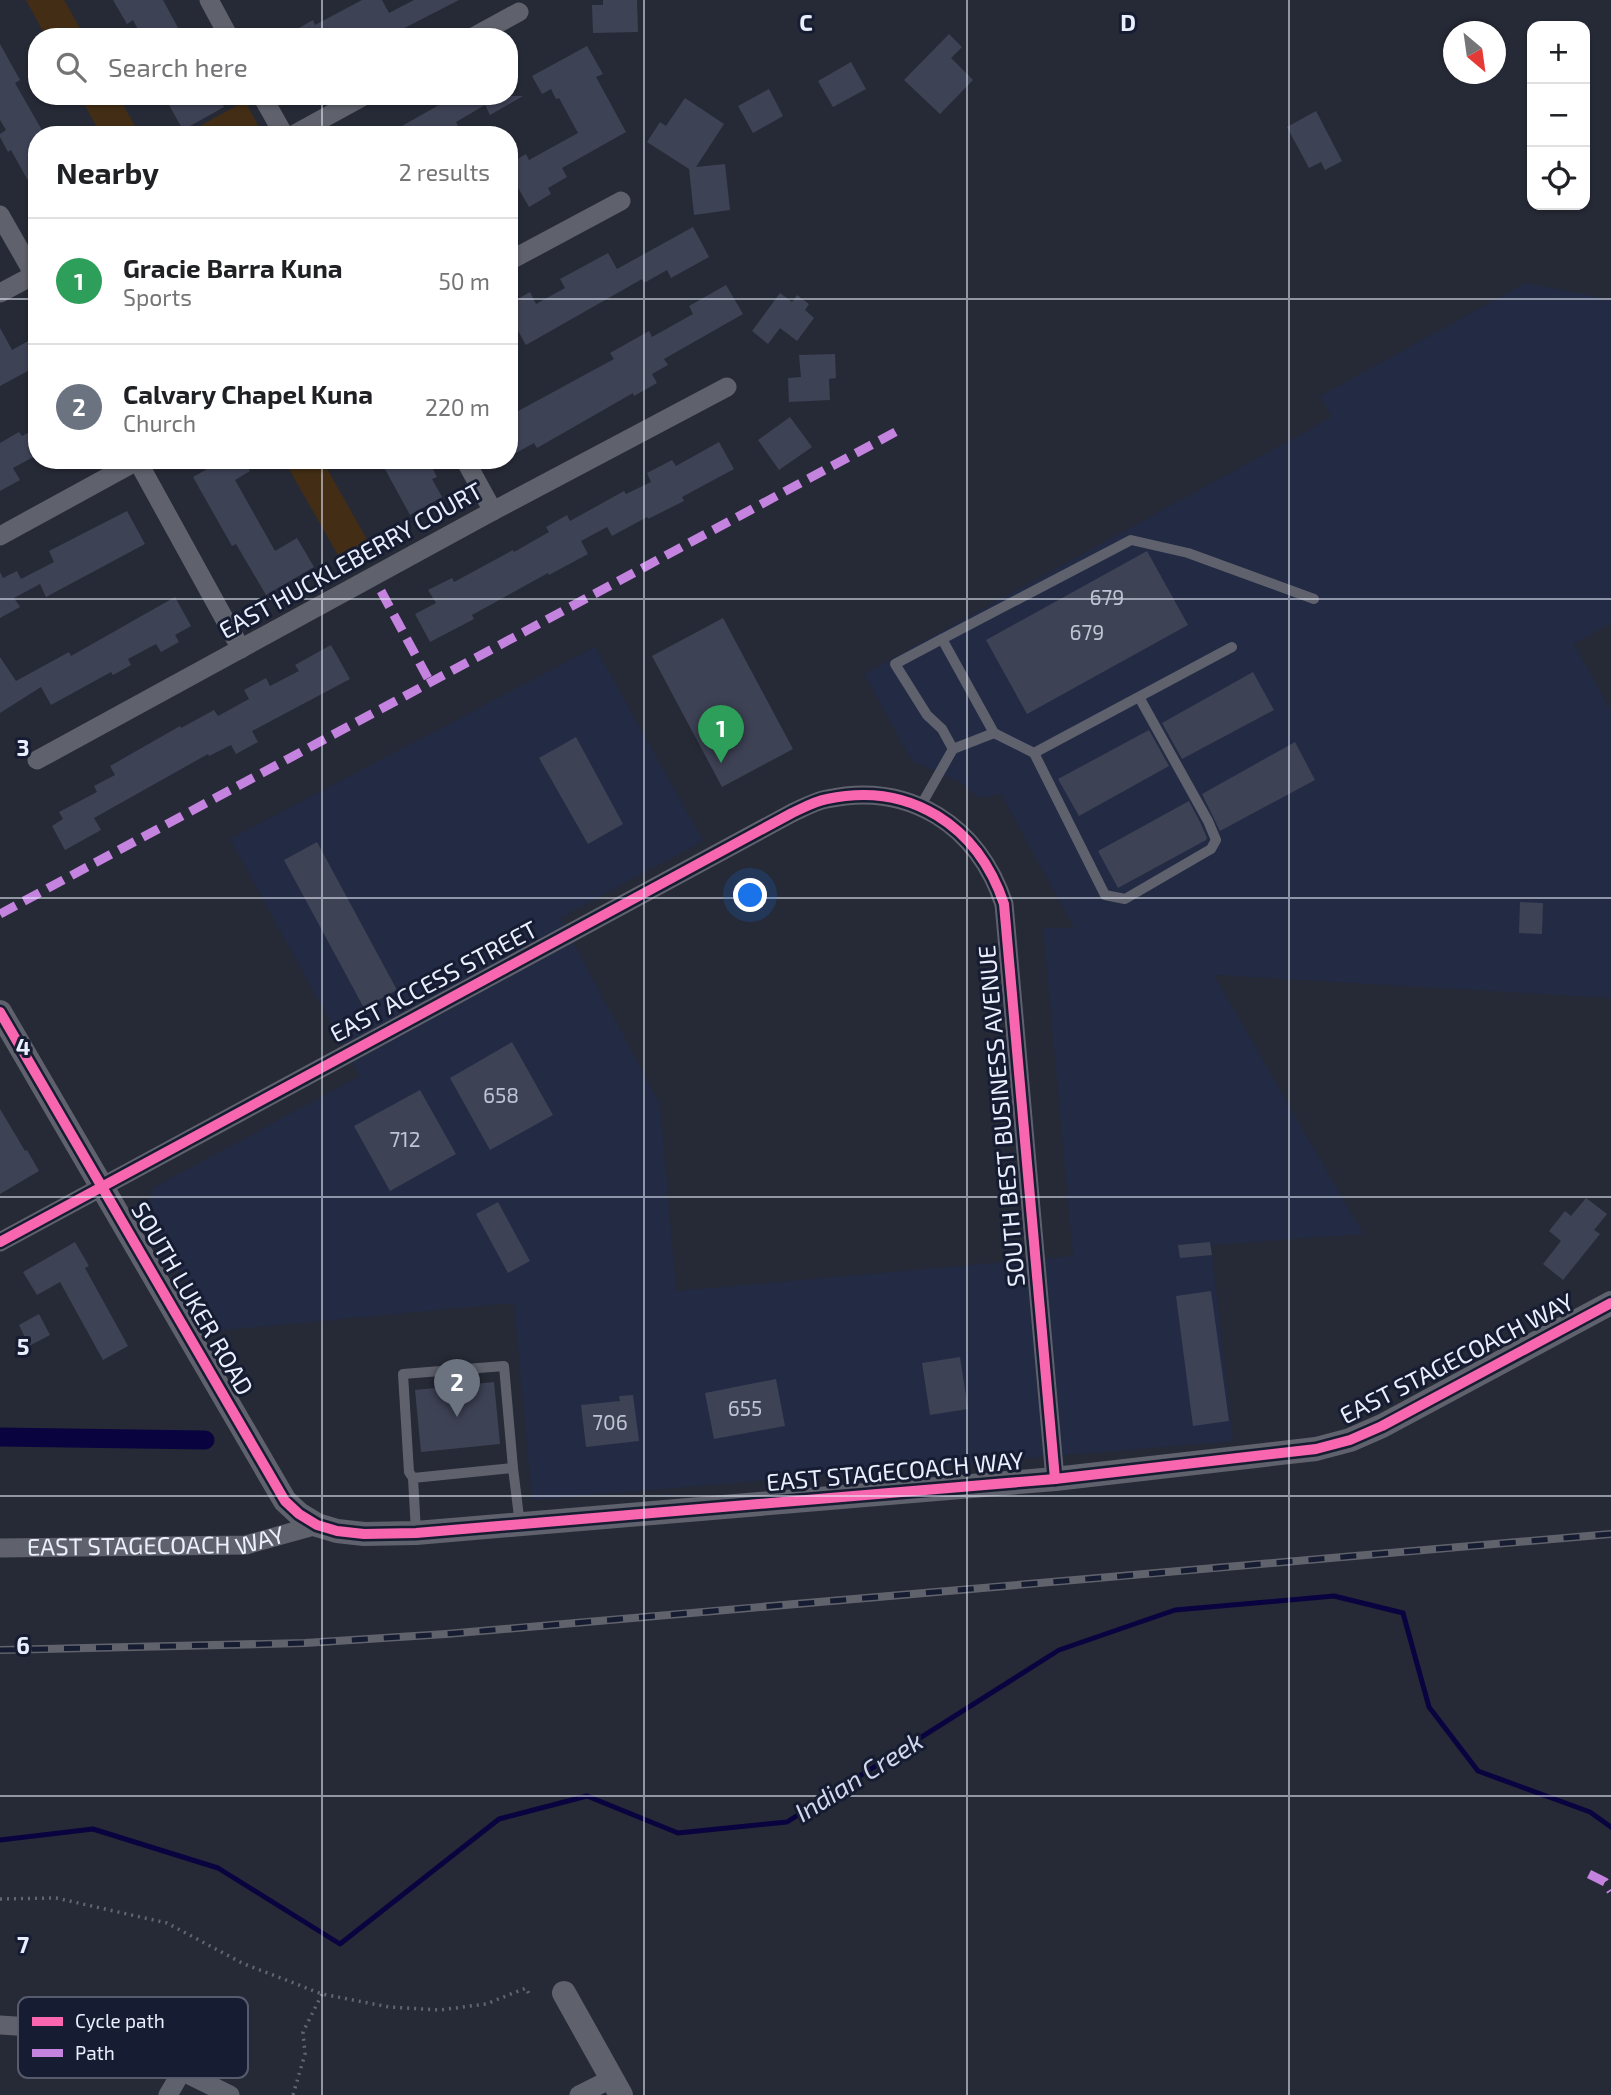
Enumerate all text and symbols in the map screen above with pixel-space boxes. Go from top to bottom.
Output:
text: C [799,8,813,36]
text: D [1120,8,1136,36]
north arrow [1443,21,1506,84]
map controls [1527,21,1590,210]
button: + [1527,21,1590,84]
search box [28,28,518,105]
icon: search [52,48,90,86]
text: Search here [108,51,248,82]
button: − [1527,84,1590,147]
button: locate [1527,147,1590,210]
text: Nearby [56,154,159,190]
text: 2 results [399,158,490,186]
text: Gracie Barra Kuna [123,252,343,283]
text: 1 [74,267,84,295]
text: 50 m [439,267,490,295]
text: Sports [123,283,192,311]
text: Calvary Chapel Kuna [123,378,373,409]
text: 2 [72,393,86,421]
text: 220 m [425,393,490,421]
text: Church [123,409,196,437]
street label: EAST HUCKLEBERRY COURT [214,475,487,644]
house number: 679 [1090,584,1124,609]
house number: 679 [1070,619,1104,644]
pin: 1 [698,705,744,763]
text: 3 [16,733,30,761]
your location [733,878,767,912]
street label: EAST ACCESS STREET [325,914,542,1048]
street label: SOUTH BEST BUSINESS AVENUE [971,944,1030,1288]
text: 4 [16,1032,30,1060]
house number: 658 [483,1082,519,1107]
house number: 712 [390,1126,420,1151]
street label: SOUTH LUKER ROAD [126,1197,260,1400]
street label: EAST STAGECOACH WAY [1335,1286,1578,1429]
text: 5 [17,1332,29,1360]
pin: 2 [434,1359,480,1417]
house number: 655 [728,1395,762,1420]
house number: 706 [592,1409,628,1434]
street label: EAST STAGECOACH WAY [765,1445,1025,1496]
street label: EAST STAGECOACH WAY [27,1519,288,1561]
text: 6 [16,1631,30,1659]
water label: Indian Creek [788,1724,928,1827]
text: 7 [17,1930,29,1958]
legend [18,1997,248,2078]
text: Cycle path [75,2009,165,2032]
text: Path [75,2041,115,2064]

